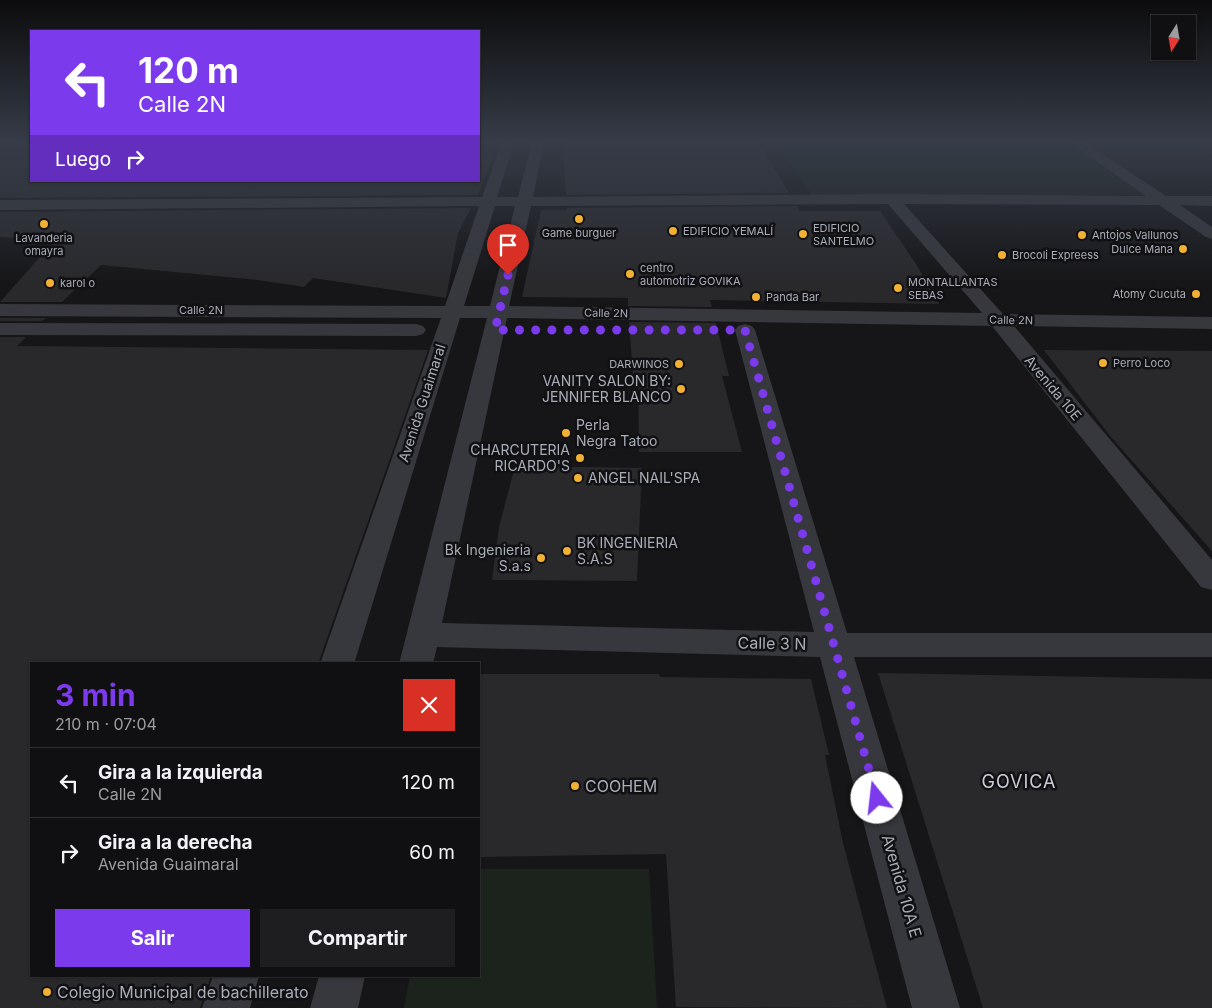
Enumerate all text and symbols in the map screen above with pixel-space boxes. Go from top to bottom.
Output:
north arrow [1151,15,1196,60]
map controls [1151,15,1196,60]
text: 120 m [138,49,239,91]
icon: left [55,50,120,115]
text: Calle 2N [138,91,226,117]
icon: right [121,145,149,173]
text: Luego [55,148,111,171]
marker: Game burguer [573,213,585,225]
marker: Lavanderia omayra [38,218,50,230]
place label: EDIFICIO SANTELMO [813,221,874,248]
pin [487,224,529,275]
place label: EDIFICIO YEMALÍ [683,224,773,238]
marker: EDIFICIO YEMALÍ [667,225,679,237]
place label: Game burguer [542,226,616,240]
marker: EDIFICIO SANTELMO [797,228,809,240]
place label: Antojos Vallunos [1092,228,1178,242]
marker: Antojos Vallunos [1076,229,1088,241]
place label: Lavanderia omayra [15,231,73,258]
icon: arrive [494,231,522,259]
place label: Dulce Mana [1111,242,1173,256]
marker: Dulce Mana [1177,243,1189,255]
place label: Brocoli Expreess [1012,248,1099,262]
marker: Brocoli Expreess [996,249,1008,261]
place label: centro automotriz GOVIKA [640,261,741,288]
marker: centro automotriz GOVIKA [624,268,636,280]
place label: MONTALLANTAS SEBAS [908,275,998,302]
place label: karol o [60,276,96,290]
marker: karol o [44,277,56,289]
marker: MONTALLANTAS SEBAS [892,282,904,294]
place label: Atomy Cucuta [1113,287,1186,301]
marker: Atomy Cucuta [1190,288,1202,300]
place label: Panda Bar [766,290,819,304]
marker: Panda Bar [750,291,762,303]
street label: Calle 2N [179,303,223,317]
street label: Calle 2N [584,306,628,320]
street label: Calle 2N [989,313,1033,327]
street label: Avenida Guaimaral [394,342,449,464]
street label: Avenida 10E [1021,352,1085,424]
place label: Perro Loco [1113,356,1170,370]
place label: DARWINOS [609,357,669,371]
marker: Perro Loco [1097,357,1109,369]
marker: DARWINOS [673,358,685,370]
place label: VANITY SALON BY: JENNIFER BLANCO [542,372,671,405]
marker: VANITY SALON BY: JENNIFER BLANCO [675,383,687,395]
place label: Perla Negra Tatoo [576,416,657,449]
marker: Perla Negra Tatoo [560,427,572,439]
place label: CHARCUTERIA RICARDO'S [470,441,570,474]
marker: CHARCUTERIA RICARDO'S [574,452,586,464]
place label: ANGEL NAIL'SPA [588,469,701,486]
marker: ANGEL NAIL'SPA [572,472,584,484]
place label: BK INGENIERIA S.A.S [577,534,678,567]
place label: Bk Ingenieria S.a.s [445,541,531,574]
marker: BK INGENIERIA S.A.S [561,545,573,557]
marker: Bk Ingenieria S.a.s [535,552,547,564]
street label: Calle 3 N [737,632,807,654]
text: 3 min [55,677,136,713]
button: close [403,679,455,731]
text: 210 m · 07:04 [55,714,157,734]
text: Gira a la izquierda [98,761,263,784]
icon: left [55,769,83,797]
text: 120 m [402,771,455,794]
position arrow [850,771,902,823]
district label: GOVICA [981,771,1057,792]
place label: COOHEM [585,776,657,796]
marker: COOHEM [569,780,581,792]
text: Calle 2N [98,784,162,804]
text: Gira a la derecha [98,831,253,854]
street label: Avenida 10A E [878,832,926,940]
icon: right [55,839,83,867]
text: 60 m [409,841,455,864]
text: Avenida Guaimaral [98,854,239,874]
button: Salir [55,909,250,967]
button: Compartir [260,909,455,967]
place label: Colegio Municipal de bachillerato [57,982,309,1002]
marker: Colegio Municipal de bachillerato [41,986,53,998]

